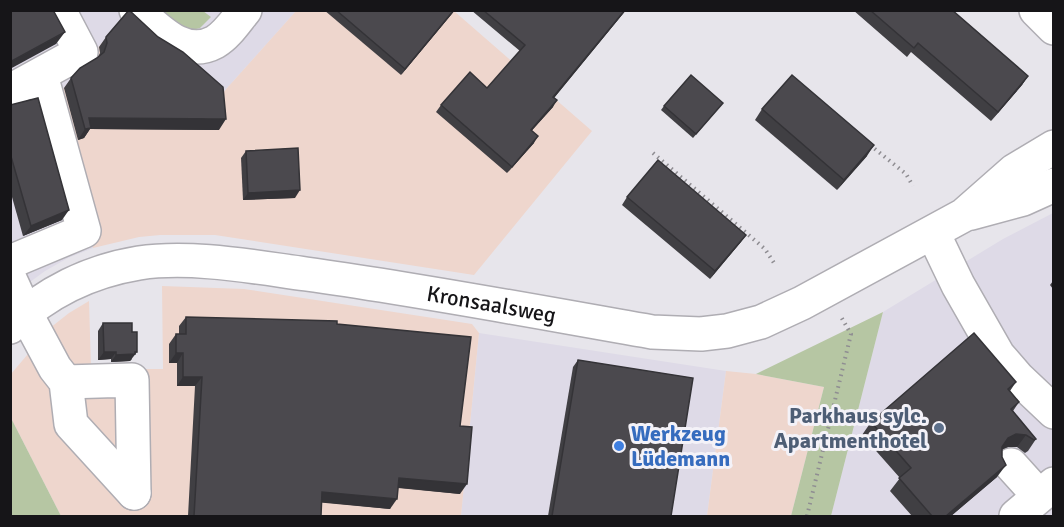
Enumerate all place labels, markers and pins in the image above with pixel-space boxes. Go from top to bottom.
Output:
place label: Parkhaus sylc. Apartmenthotel [774,402,927,454]
place label: Werkzeug Lüdemann [631,420,730,472]
marker: Parkhaus sylc. Apartmenthotel [932,421,946,435]
marker: Werkzeug Lüdemann [612,439,626,453]

